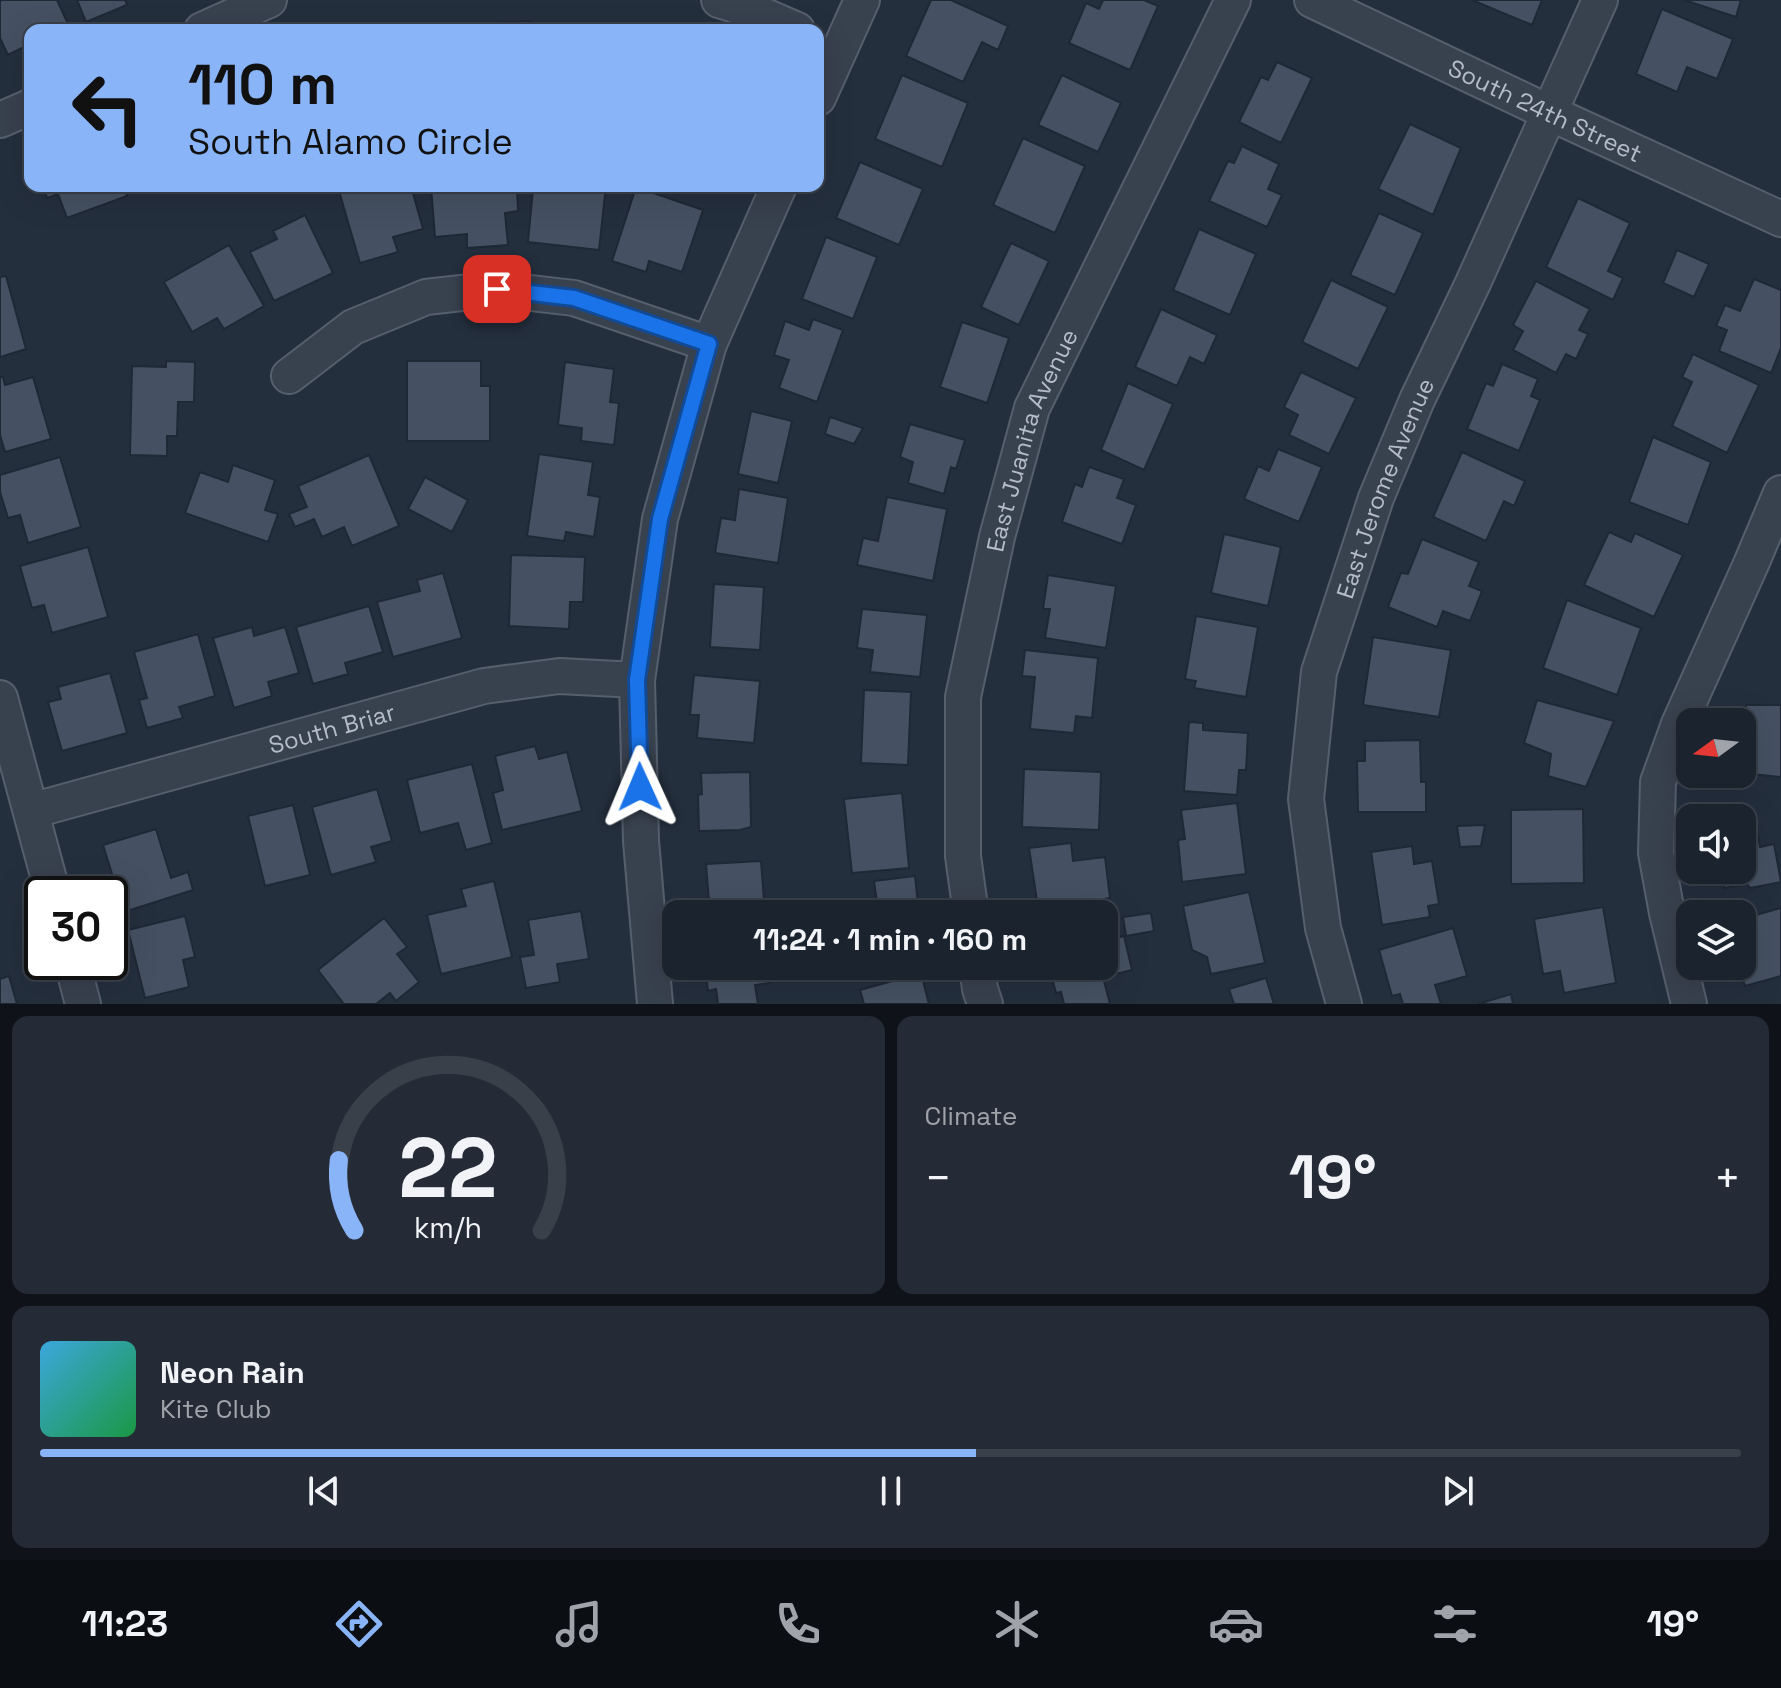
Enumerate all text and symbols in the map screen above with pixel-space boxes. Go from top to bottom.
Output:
text: 110 m [188,49,337,120]
street label: South 24th Street [1443,52,1647,169]
icon: left [56,56,160,160]
text: South Alamo Circle [188,119,513,165]
pin [463,255,531,323]
icon: arrive [475,267,519,311]
street label: East Juanita Avenue [979,323,1084,555]
street label: East Jerome Avenue [1329,373,1441,602]
street label: South Briar [265,696,398,760]
north arrow [1676,708,1756,788]
map controls [1676,708,1756,980]
position arrow [598,745,682,829]
button: sound [1676,804,1756,884]
speed limit sign: 30 [24,876,128,980]
button: layers [1676,900,1756,980]
text: 11:24 · 1 min · 160 m [753,920,1027,959]
text: Climate [925,1099,1017,1133]
text: 22 [399,1115,498,1221]
text: 19° [1289,1139,1377,1216]
text: − [925,1150,952,1206]
text: + [1714,1150,1741,1206]
text: km/h [414,1210,482,1246]
text: Neon Rain [160,1353,305,1392]
text: Kite Club [160,1392,272,1426]
icon: previous [302,1469,346,1513]
icon: pause [869,1469,913,1513]
icon: next [1436,1469,1480,1513]
icon: directions [331,1596,387,1652]
icon: music [551,1596,607,1652]
icon: phone [770,1596,826,1652]
icon: climate [989,1596,1045,1652]
icon: car [1208,1596,1264,1652]
icon: filters [1427,1596,1483,1652]
text: 11:23 [82,1601,168,1647]
text: 19° [1647,1601,1699,1647]

